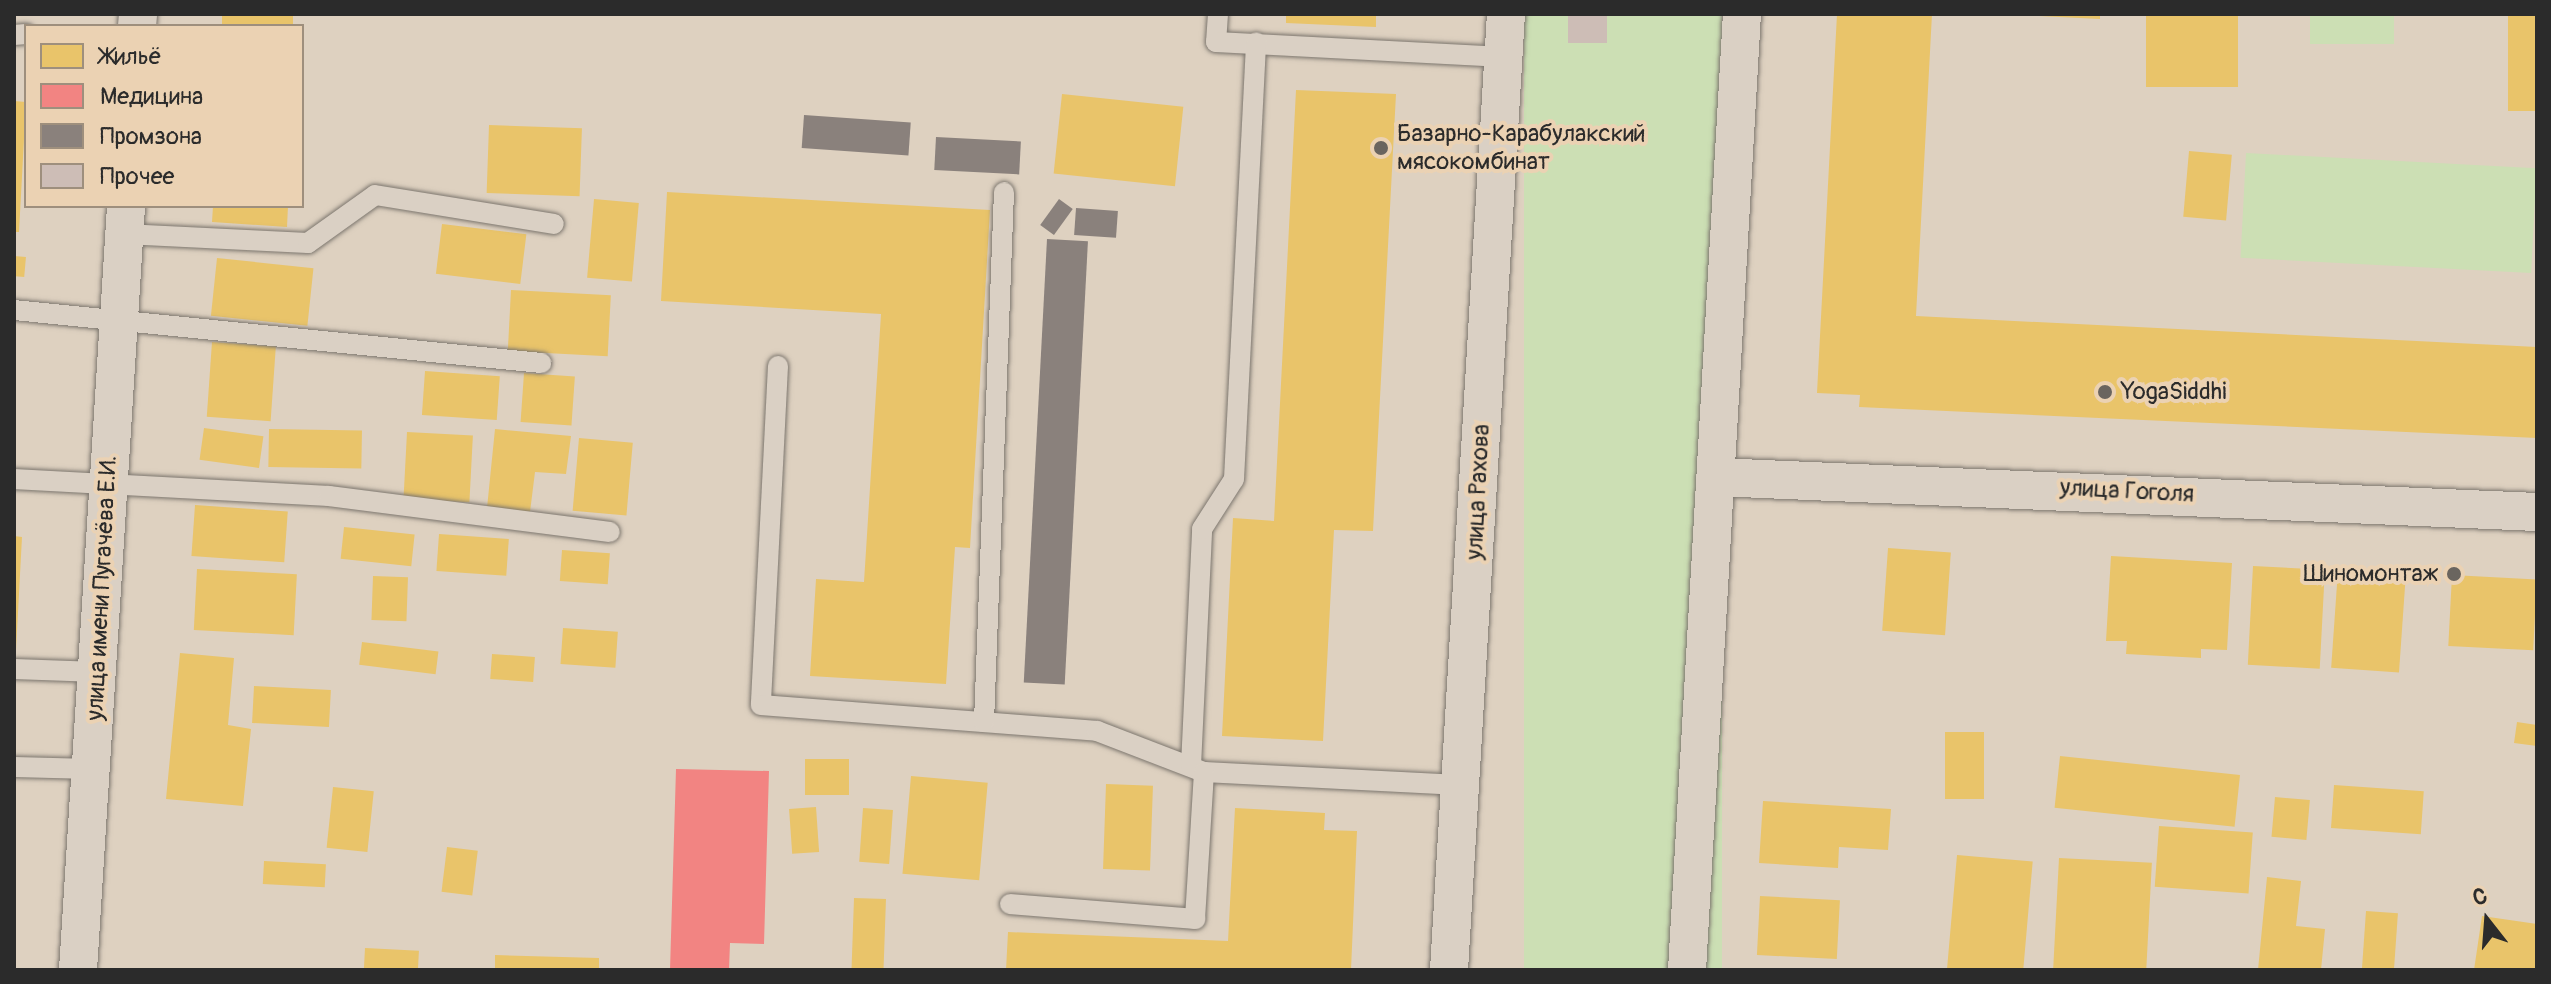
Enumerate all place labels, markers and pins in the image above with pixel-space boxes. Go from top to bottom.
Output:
place label: Базарно-Карабулакский мясокомбинат [1397,120,1645,176]
marker: Базарно-Карабулакский мясокомбинат [1372,139,1390,157]
place label: YogaSiddhi [2121,378,2226,406]
marker: YogaSiddhi [2096,383,2114,401]
place label: Шиномонтаж [2304,560,2438,588]
marker: Шиномонтаж [2445,565,2463,583]

